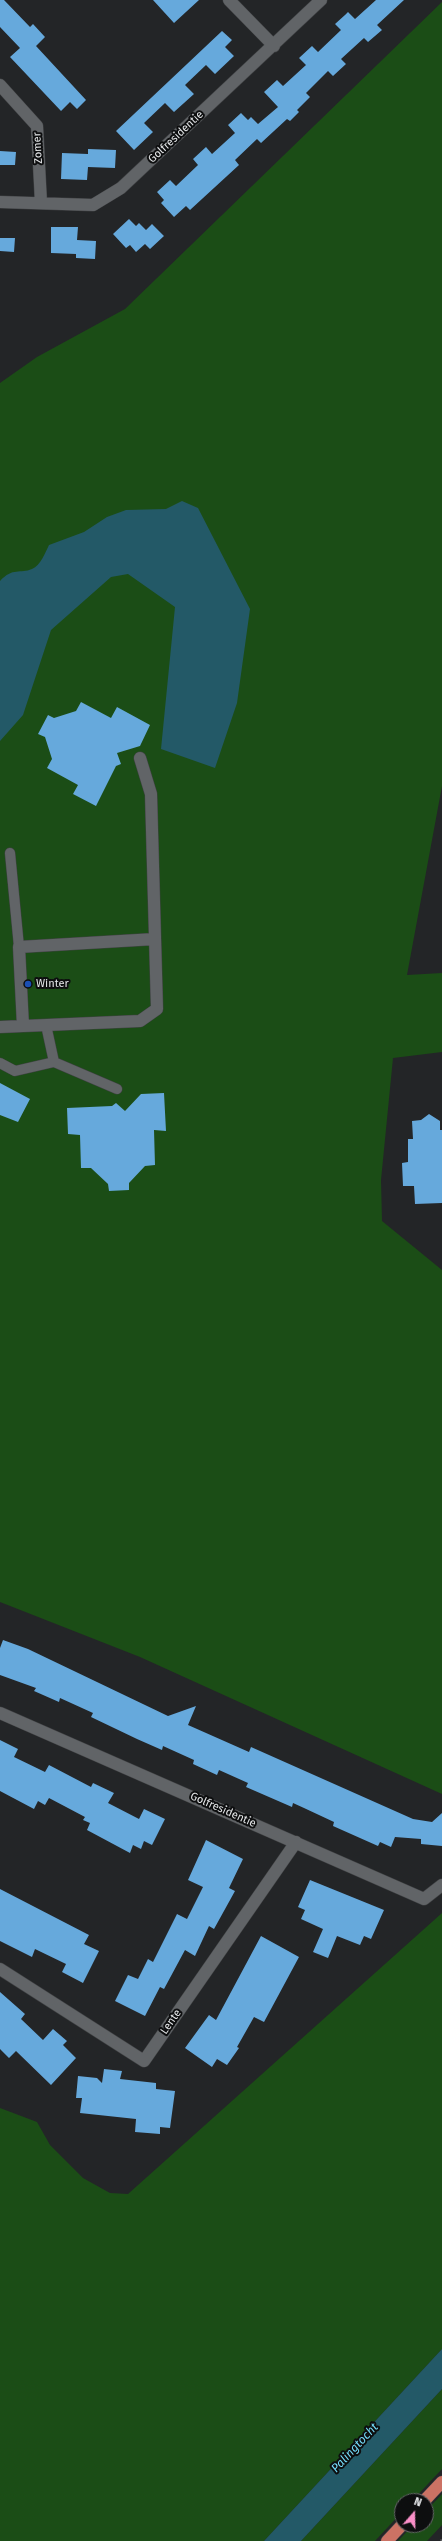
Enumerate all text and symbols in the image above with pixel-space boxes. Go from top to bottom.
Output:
street label: Golfresidentie [146,108,206,166]
street label: Zomer [31,132,45,164]
place label: Winter [36,977,69,991]
marker: Winter [23,979,33,989]
street label: Golfresidentie [188,1790,258,1830]
street label: Lente [158,2007,184,2037]
water label: Palingtocht [329,2420,381,2476]
north arrow [394,2493,434,2533]
text: N [412,2495,424,2510]

